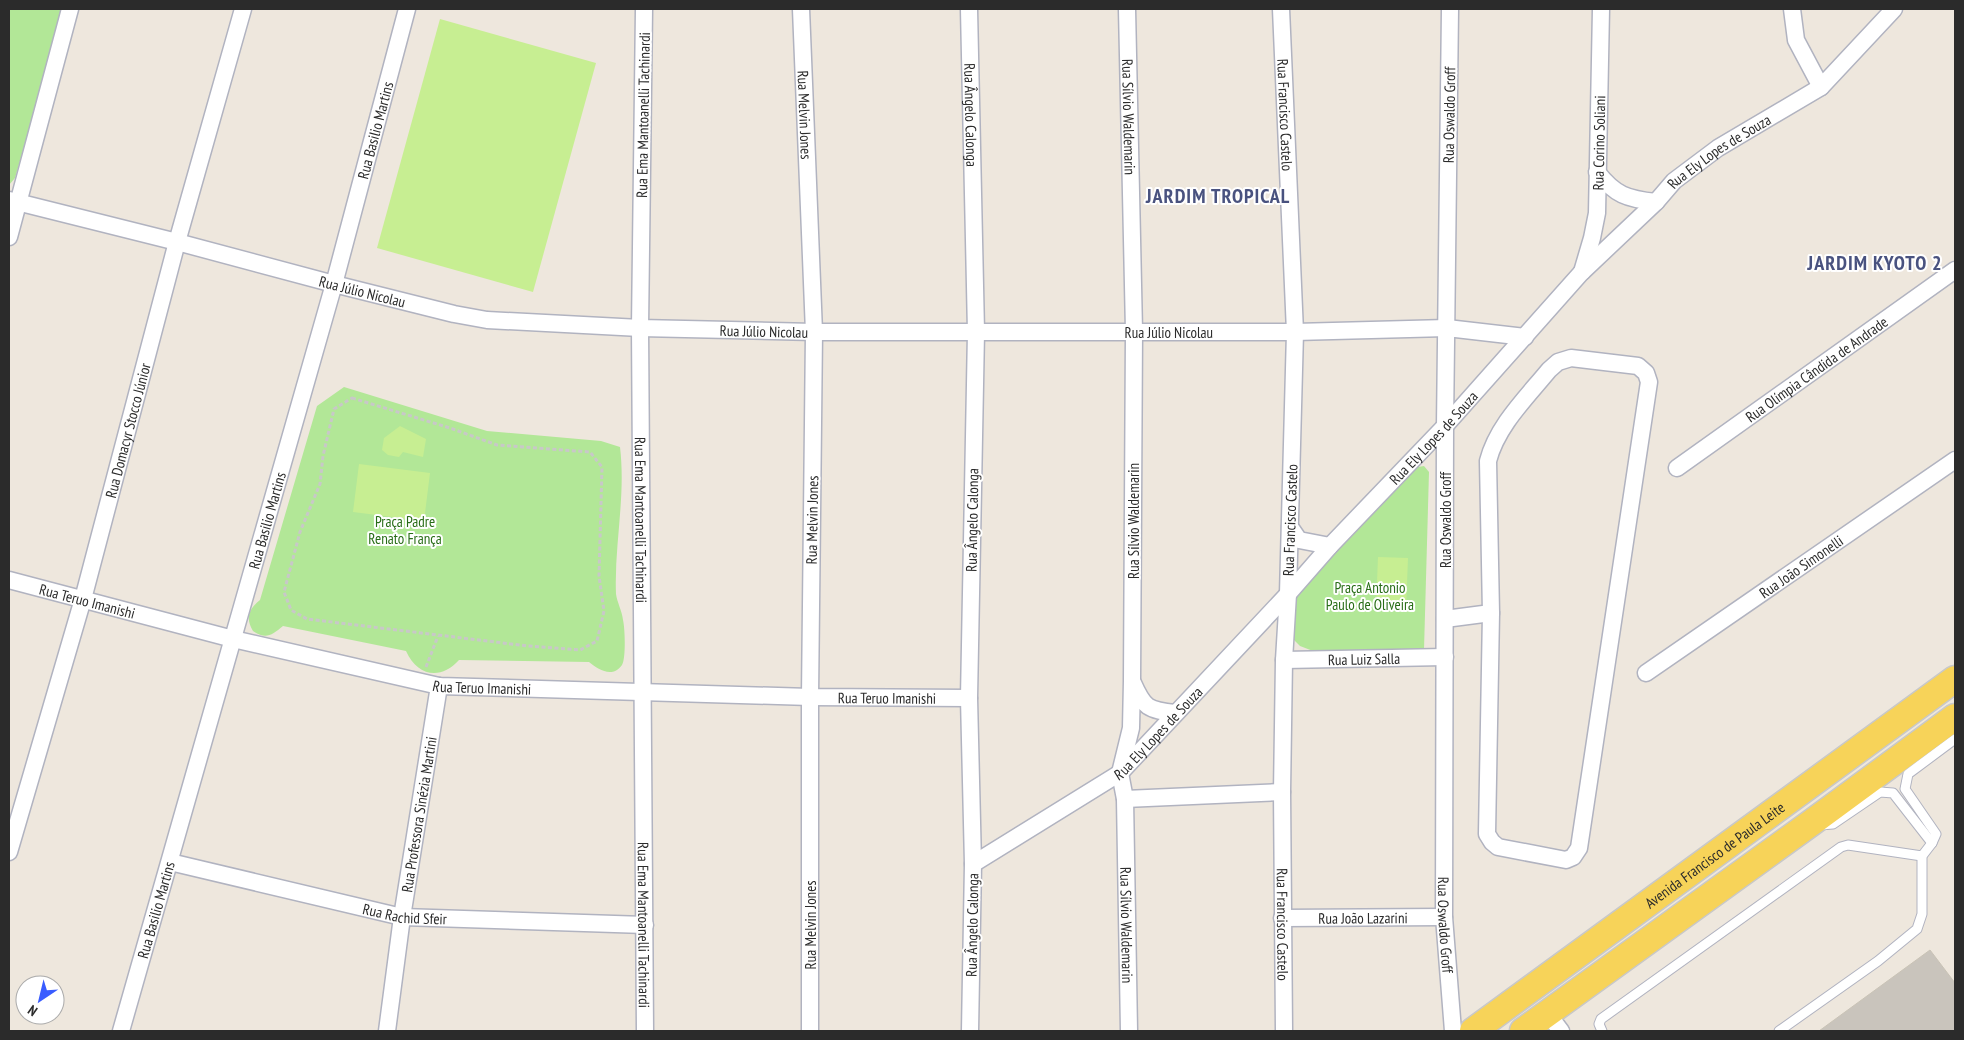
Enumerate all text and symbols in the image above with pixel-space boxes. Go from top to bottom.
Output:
street label: Rua Ema Mantoanelli Tachinardi [632,32,654,198]
street label: Rua Francisco Castelo [1274,58,1298,171]
street label: Rua Sílvio Waldemarin [1119,59,1140,175]
street label: Rua Ângelo Calonga [961,63,982,167]
street label: Rua Oswaldo Groff [1439,66,1459,163]
street label: Rua Melvin Jones [794,70,817,160]
street label: Rua Basilio Martins [353,79,397,181]
street label: Rua Corino Soliani [1588,95,1609,191]
street label: Rua Ely Lopes de Souza [1663,109,1774,192]
district label: JARDIM TROPICAL [1145,183,1290,209]
district label: JARDIM KYOTO 2 [1806,250,1943,276]
street label: Rua Júlio Nicolau [317,271,408,311]
street label: Rua Olímpia Cândida de Andrade [1741,312,1891,426]
street label: Rua Júlio Nicolau [719,320,808,341]
street label: Rua Júlio Nicolau [1125,323,1213,342]
street label: Rua Domacyr Stocco Júnior [101,360,154,500]
street label: Rua Ely Lopes de Souza [1385,387,1481,488]
street label: Rua Ema Mantoanelli Tachinardi [631,437,651,603]
street label: Rua Sílvio Waldemarin [1124,463,1143,579]
street label: Rua Francisco Castelo [1279,464,1301,576]
street label: Rua Ângelo Calonga [962,468,982,572]
street label: Rua Basilio Martins [244,470,289,571]
street label: Rua Oswaldo Groff [1436,471,1455,568]
street label: Rua Melvin Jones [802,475,822,565]
park label: Praça Padre Renato França [368,512,442,548]
street label: Rua João Simonelli [1755,531,1846,602]
park label: Praça Antonio Paulo de Oliveira [1326,578,1414,614]
street label: Rua Teruo Imanishi [37,579,137,622]
street label: Rua Luiz Salla [1328,648,1400,669]
street label: Rua Teruo Imanishi [431,675,531,698]
street label: Rua Ely Lopes de Souza [1110,682,1206,784]
street label: Rua Teruo Imanishi [838,688,936,707]
street label: Rua Professora Sinézia Martini [397,735,440,893]
street label: Avenida Francisco de Paula Leite [1641,797,1788,912]
street label: Rua Ema Mantoanelli Tachinardi [634,842,654,1008]
street label: Rua Basilio Martins [133,859,178,960]
street label: Rua Sílvio Waldemarin [1117,867,1138,983]
street label: Rua Francisco Castelo [1273,868,1293,981]
street label: Rua Ângelo Calonga [962,873,982,977]
street label: Rua Oswaldo Groff [1434,877,1458,975]
street label: Rua Melvin Jones [801,881,820,969]
street label: Rua Rachid Sfeir [361,899,448,928]
street label: Rua João Lazarini [1318,908,1408,927]
north arrow [15,975,65,1025]
text: N [24,1001,41,1020]

